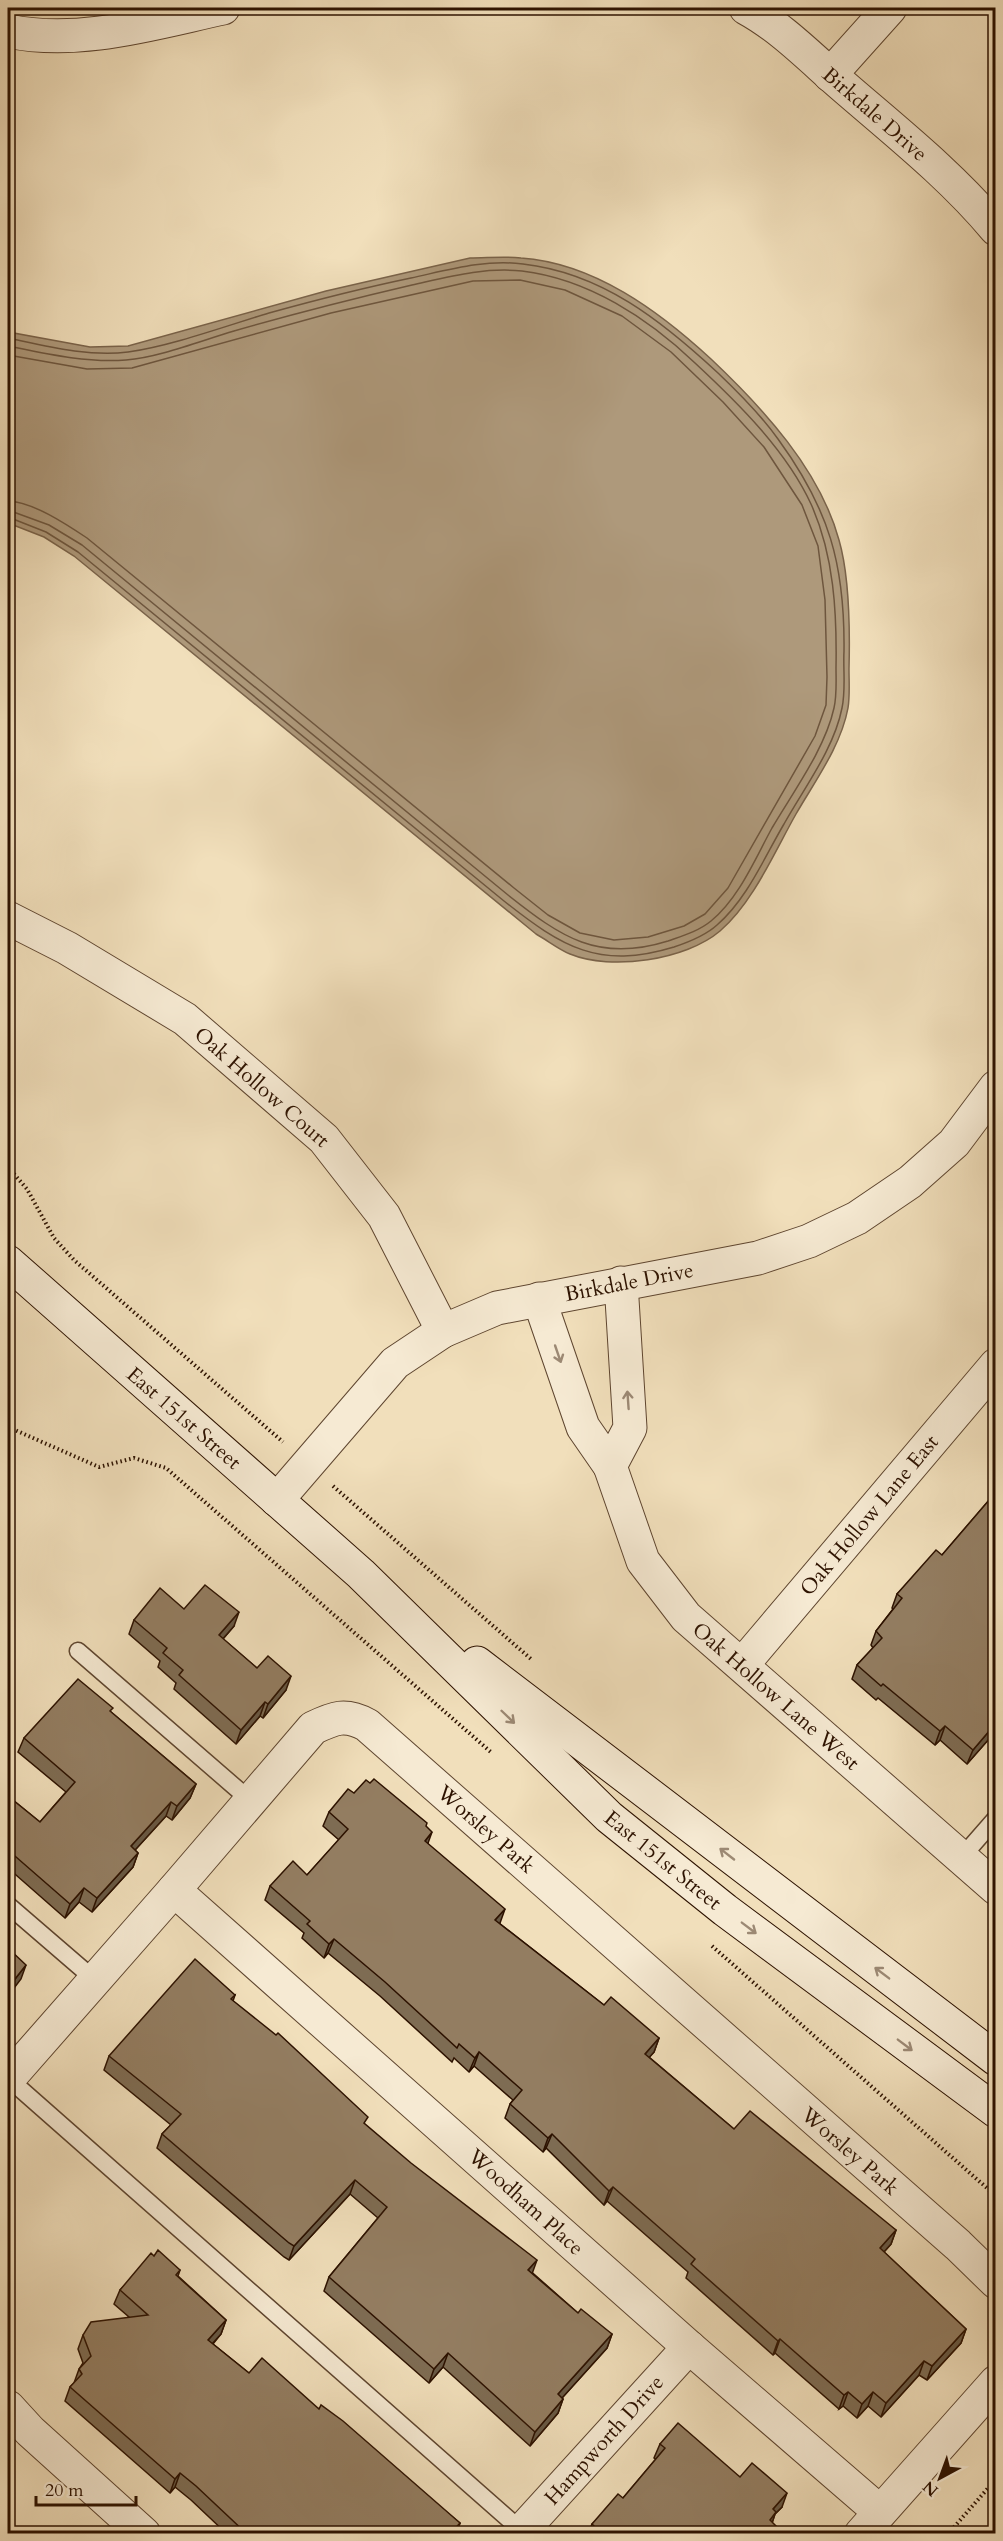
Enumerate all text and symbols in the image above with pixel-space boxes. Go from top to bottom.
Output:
street label: Birkdale Drive [816,61,933,168]
street label: Oak Hollow Court [188,1020,336,1155]
street label: Birkdale Drive [562,1256,696,1309]
one-way arrow [554,1344,565,1363]
street label: East 151st Street [120,1360,248,1477]
one-way arrow [623,1391,634,1411]
street label: Oak Hollow Lane East [793,1428,946,1602]
street label: Oak Hollow Lane West [686,1616,866,1777]
one-way arrow [500,1710,515,1725]
street label: Worsley Park [430,1778,542,1881]
street label: East 151st Street [598,1804,728,1917]
one-way arrow [719,1848,735,1861]
one-way arrow [740,1922,756,1935]
one-way arrow [874,1966,890,1979]
one-way arrow [897,2038,913,2051]
street label: Worsley Park [794,2100,906,2203]
street label: Woodham Place [461,2142,590,2262]
street label: Hampworth Drive [538,2369,671,2512]
north arrow [910,2448,970,2508]
scale bar [36,2469,136,2507]
text: N [918,2476,943,2501]
text: 20 m [45,2478,84,2503]

